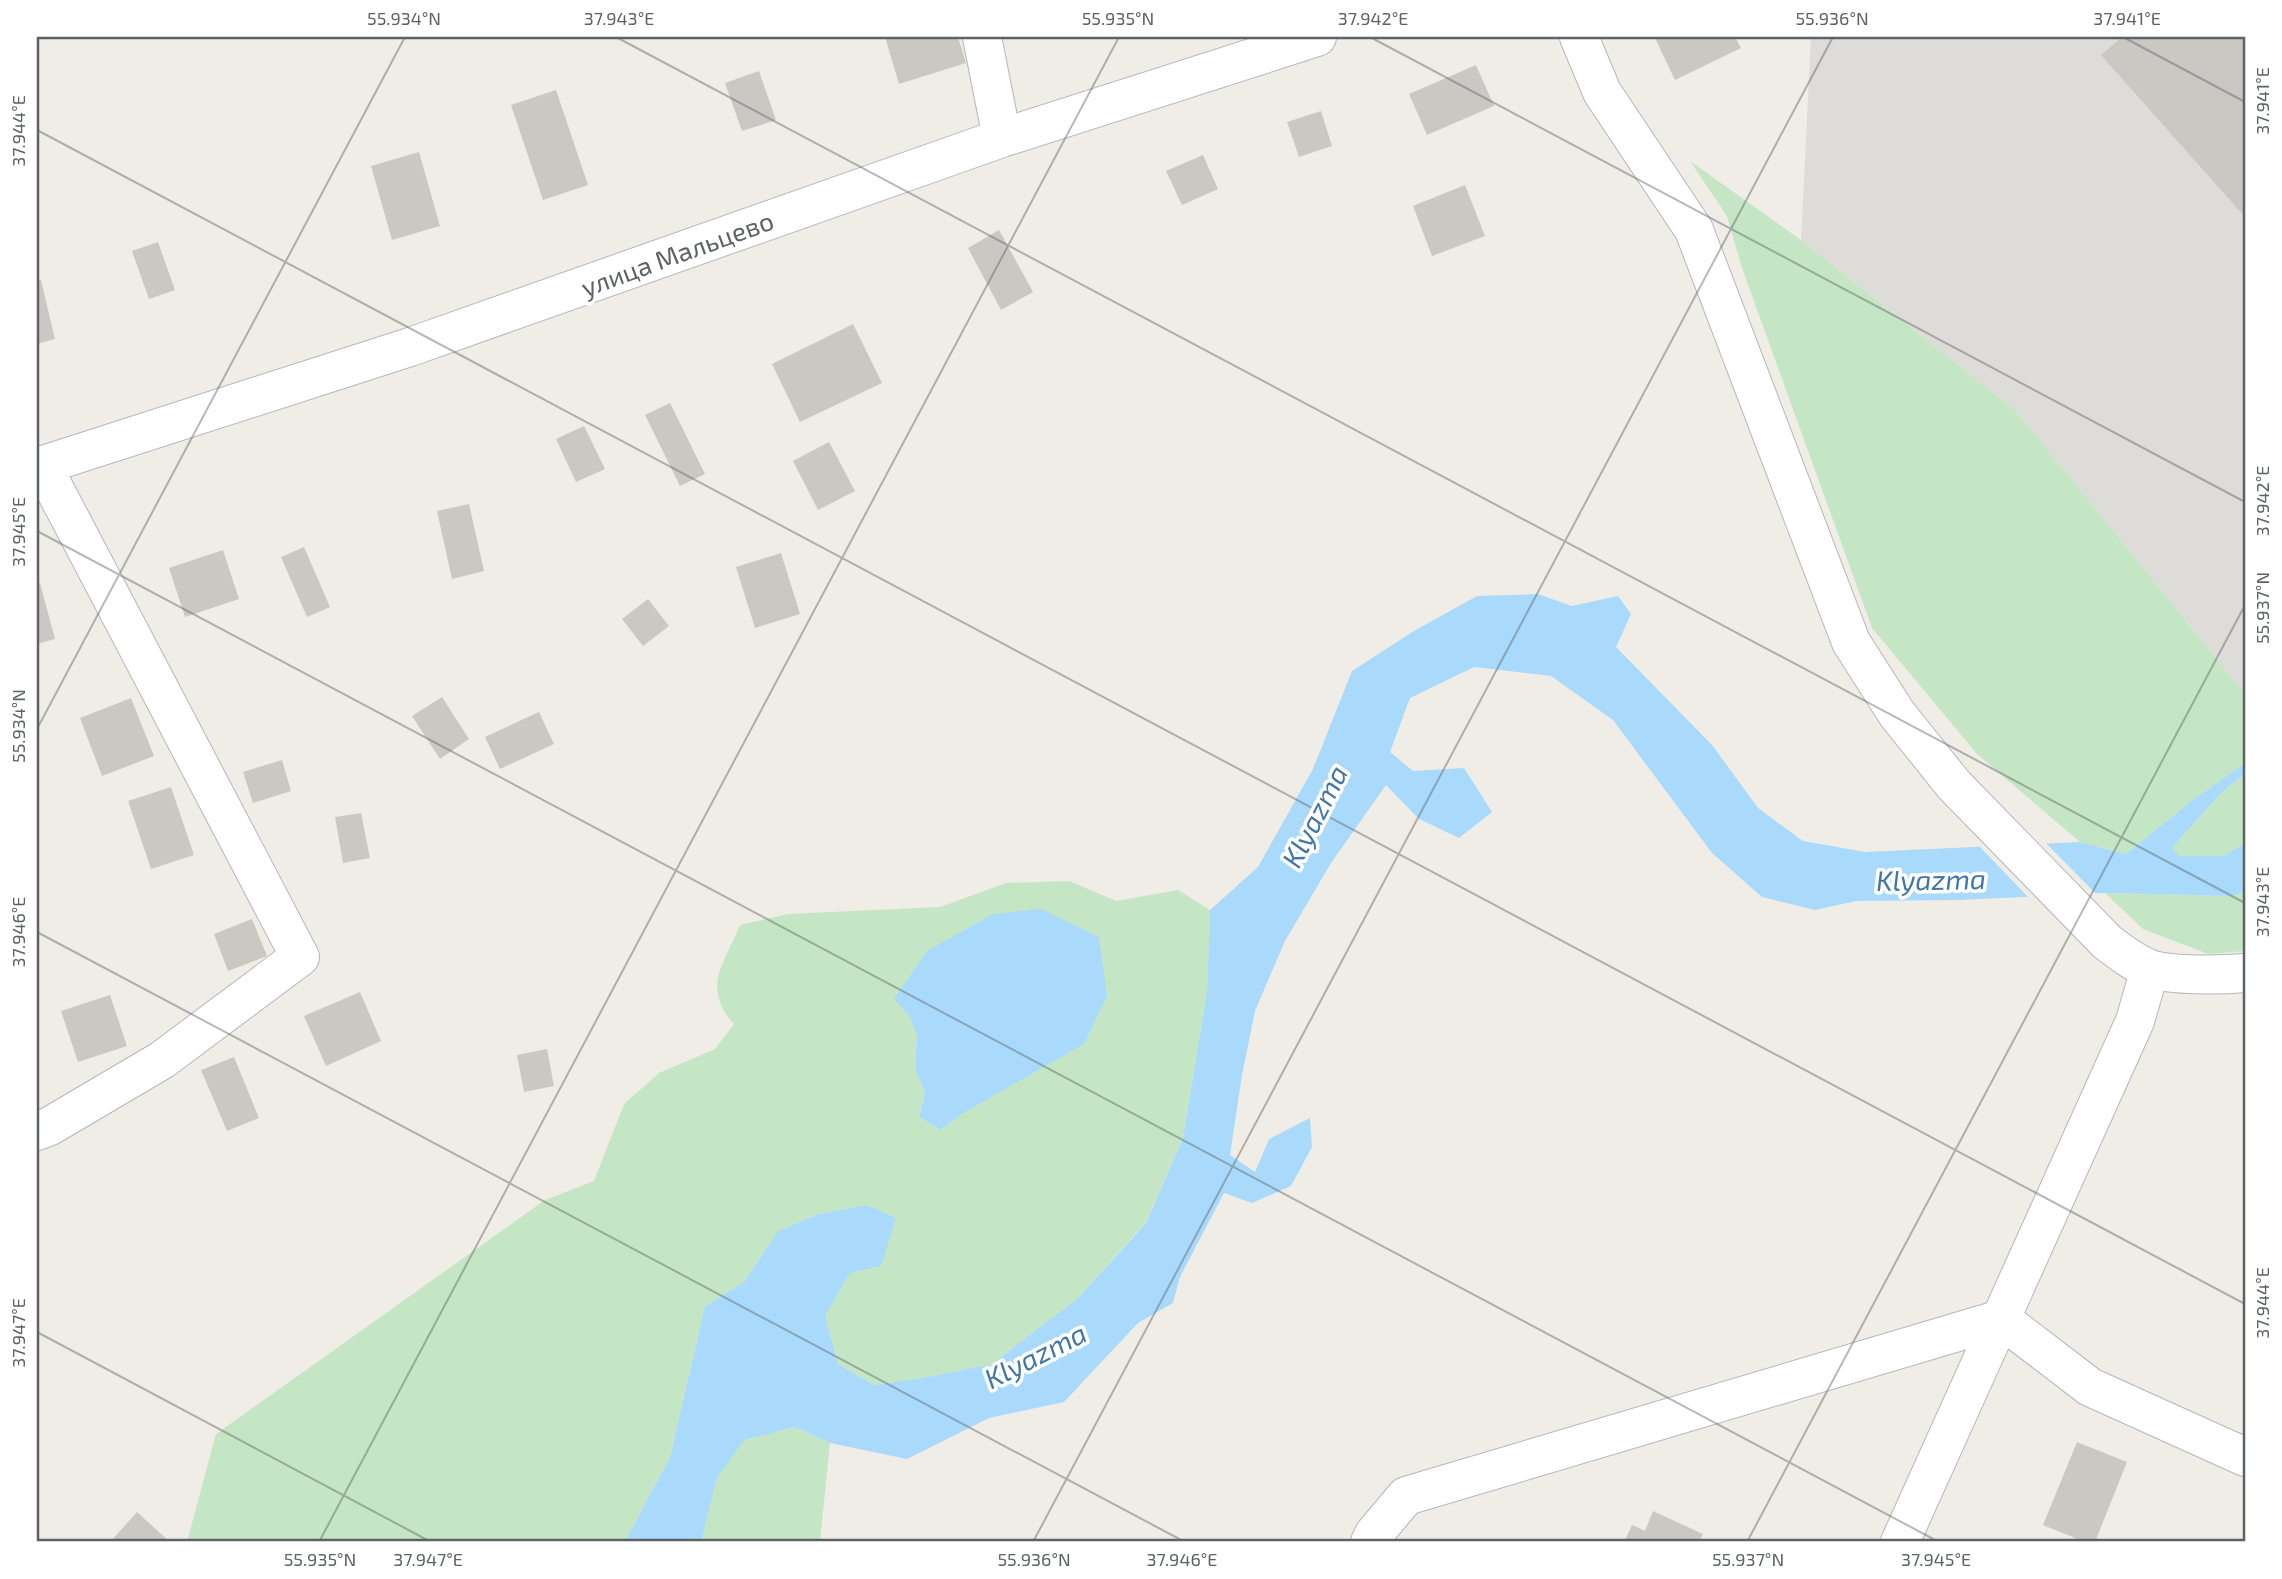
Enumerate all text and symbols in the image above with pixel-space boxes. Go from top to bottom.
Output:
text: 55.934°N [367,7,441,29]
text: 37.943°E [584,7,654,29]
text: 55.935°N [1082,7,1154,29]
text: 37.942°E [1338,7,1408,29]
text: 55.936°N [1795,7,1869,29]
text: 37.941°E [2093,7,2161,29]
text: 37.941°E [2251,67,2273,135]
text: 37.944°E [7,95,29,167]
street label: улица Мальцево [577,204,778,303]
text: 37.942°E [2251,466,2273,536]
text: 37.945°E [7,497,29,567]
text: 55.937°N [2251,572,2273,644]
text: 55.934°N [7,689,29,763]
water label: Klyazma [1274,759,1354,873]
water label: Klyazma [1876,861,1986,897]
text: 37.943°E [2251,867,2273,937]
text: 37.946°E [7,897,29,967]
text: 37.944°E [2251,1267,2273,1339]
text: 37.947°E [7,1298,29,1368]
water label: Klyazma [978,1315,1092,1395]
text: 55.935°N [284,1548,356,1570]
text: 37.947°E [393,1548,463,1570]
text: 55.936°N [997,1548,1071,1570]
text: 37.946°E [1147,1548,1217,1570]
text: 55.937°N [1712,1548,1784,1570]
text: 37.945°E [1901,1548,1971,1570]

